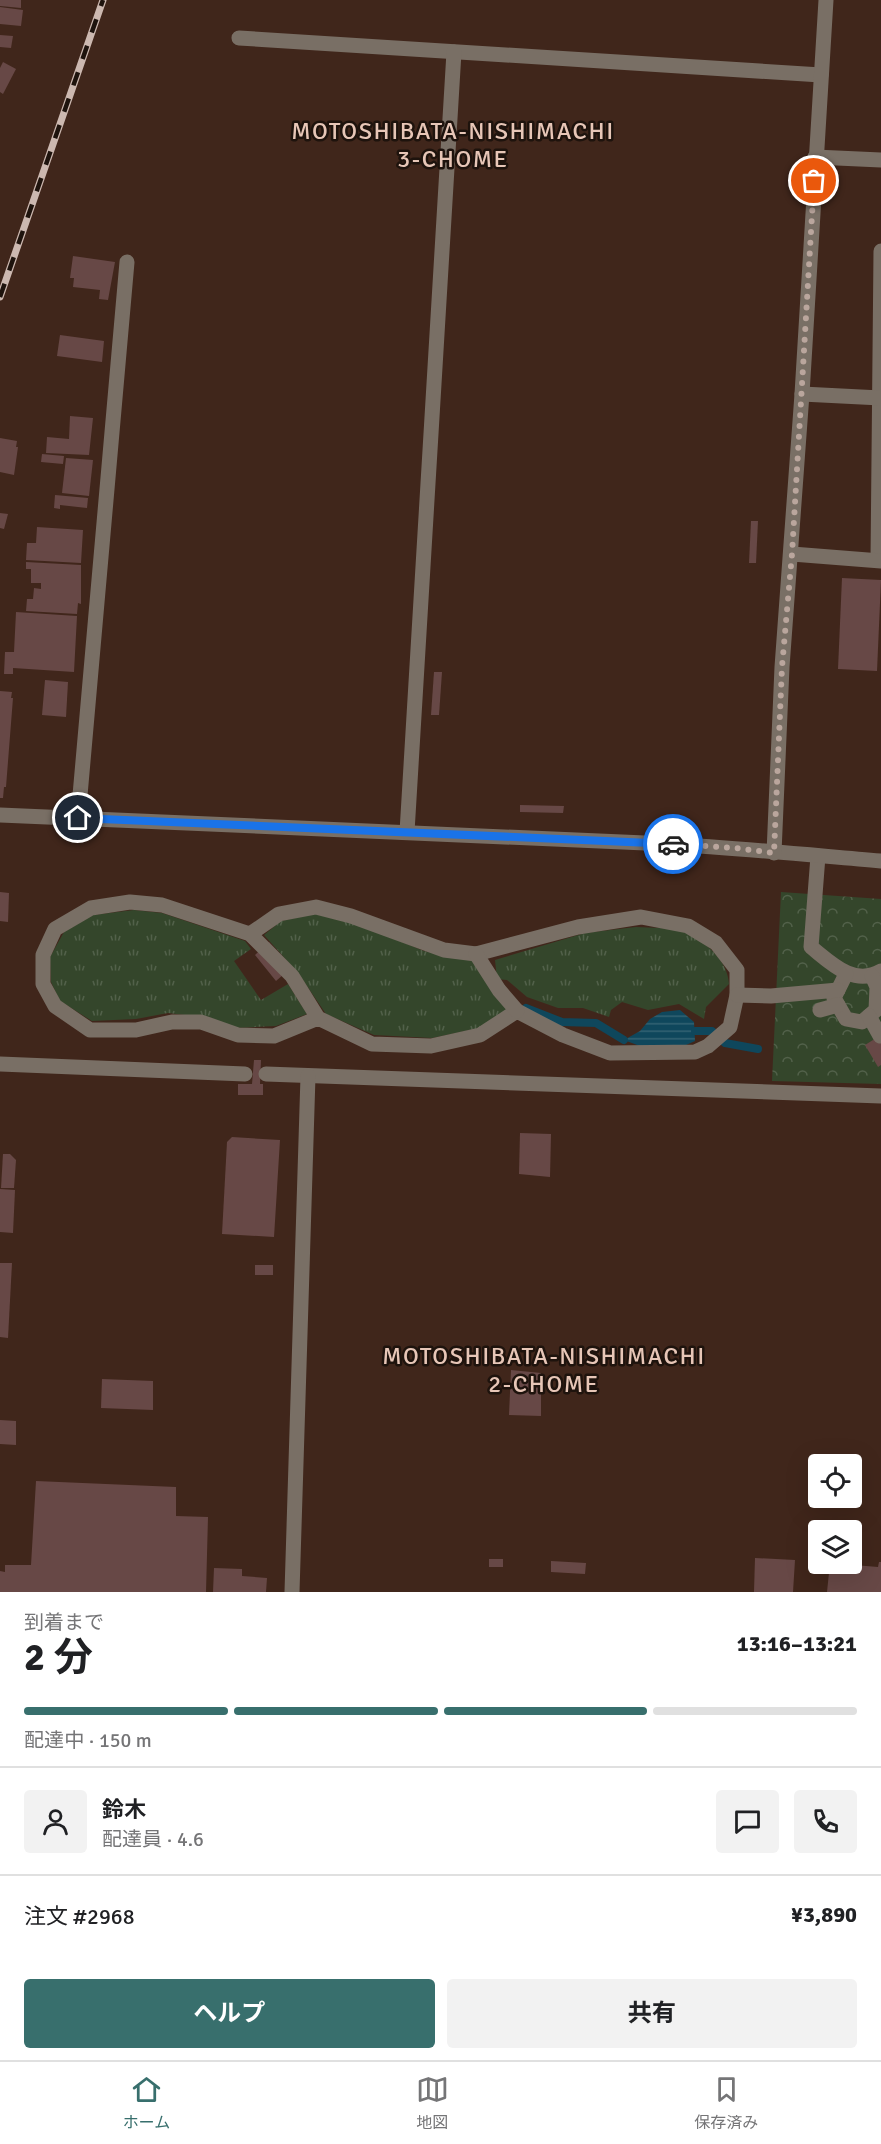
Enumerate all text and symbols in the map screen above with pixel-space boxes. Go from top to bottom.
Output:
district label: MOTOSHIBATA-NISHIMACHI 3-CHOME [291,116,615,174]
pin [788,155,839,206]
icon: bag [797,164,830,197]
pin [52,792,103,843]
icon: home [61,801,94,834]
courier [643,814,703,874]
icon: car [657,828,690,861]
district label: MOTOSHIBATA-NISHIMACHI 2-CHOME [382,1341,706,1399]
map controls [808,1454,862,1574]
button: locate [808,1454,862,1508]
button: layers [808,1520,862,1574]
text: 到着まで [24,1610,104,1635]
text: 13:16–13:21 [737,1630,857,1657]
text: 2 分 [24,1633,93,1681]
text: 配達中 · 150 m [24,1728,152,1753]
button: person [24,1790,87,1853]
button: chat [716,1790,779,1853]
button: phone [794,1790,857,1853]
text: 鈴木 [102,1796,146,1823]
text: 配達員 · 4.6 [102,1827,204,1852]
text: ¥3,890 [791,1901,857,1928]
text: 注文 #2968 [24,1903,135,1930]
button: ヘルプ [24,1979,435,2048]
button: 共有 [447,1979,857,2048]
tab: ホーム [123,2073,170,2133]
tab: 地図 [416,2073,449,2133]
tab: 保存済み [694,2073,758,2133]

